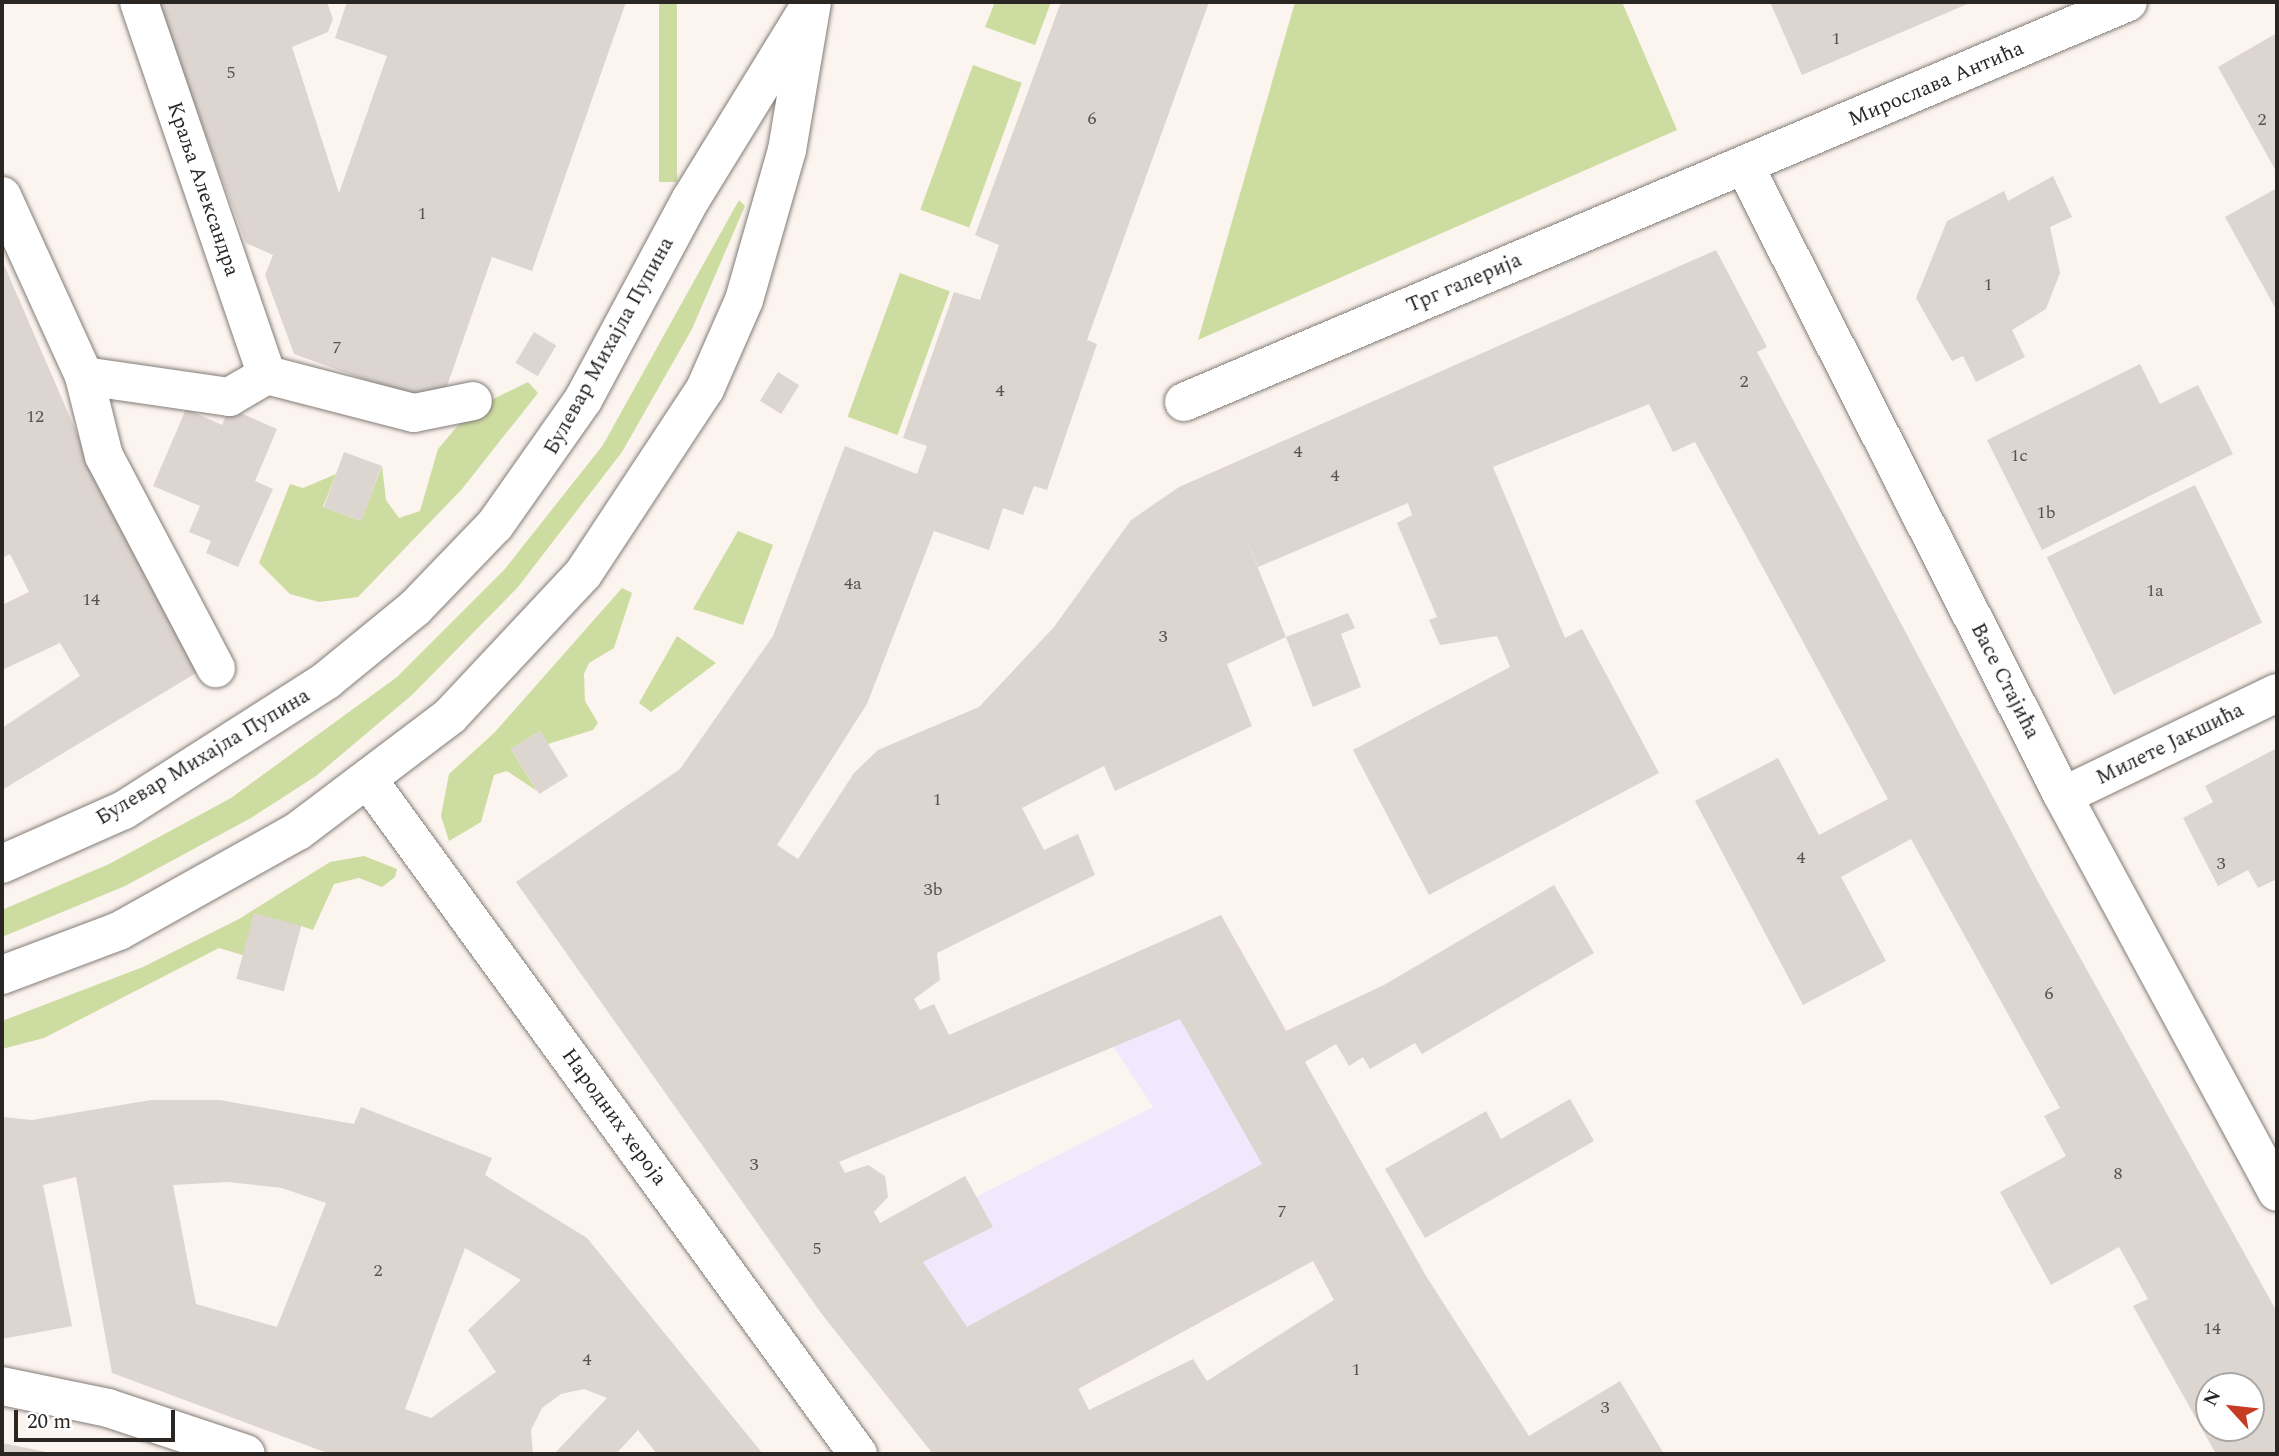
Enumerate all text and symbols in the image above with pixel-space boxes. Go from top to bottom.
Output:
house number: 1 [1832,28,1840,50]
street label: Мирослава Антића [1845,36,2027,132]
house number: 5 [227,62,235,84]
street label: Краља Александра [161,98,245,280]
house number: 6 [1088,108,1096,130]
house number: 2 [2258,109,2266,131]
house number: 1 [418,203,426,225]
street label: Булевар Михајла Пупина [539,233,679,459]
street label: Трг галерија [1403,247,1525,319]
house number: 1 [1984,274,1992,296]
house number: 7 [333,337,341,359]
house number: 2 [1740,371,1748,393]
house number: 4 [996,380,1004,402]
house number: 12 [26,406,44,428]
house number: 4 [1294,441,1302,463]
house number: 1c [2010,445,2028,467]
house number: 4 [1331,465,1339,487]
house number: 1b [2036,502,2056,524]
house number: 4a [844,573,862,595]
house number: 1a [2146,580,2164,602]
house number: 14 [82,589,100,611]
street label: Васе Стајића [1965,619,2045,743]
house number: 3 [1159,626,1167,648]
street label: Булевар Михајла Пупина [92,683,314,831]
street label: Милете Јакшића [2092,697,2248,791]
house number: 1 [933,789,941,811]
house number: 4 [1797,847,1805,869]
house number: 3 [2217,853,2225,875]
house number: 3b [923,879,943,901]
house number: 6 [2045,983,2053,1005]
street label: Народних хероја [556,1044,672,1190]
house number: 3 [750,1154,758,1176]
house number: 8 [2114,1163,2122,1185]
house number: 7 [1278,1201,1286,1223]
house number: 5 [813,1238,821,1260]
house number: 2 [374,1260,382,1282]
house number: 14 [2203,1318,2221,1340]
house number: 4 [583,1349,591,1371]
house number: 1 [1352,1359,1360,1381]
north arrow [2195,1372,2265,1442]
text: N [2196,1385,2229,1412]
scale bar [18,1396,178,1440]
house number: 3 [1601,1397,1609,1419]
text: 20 m [27,1406,71,1438]

